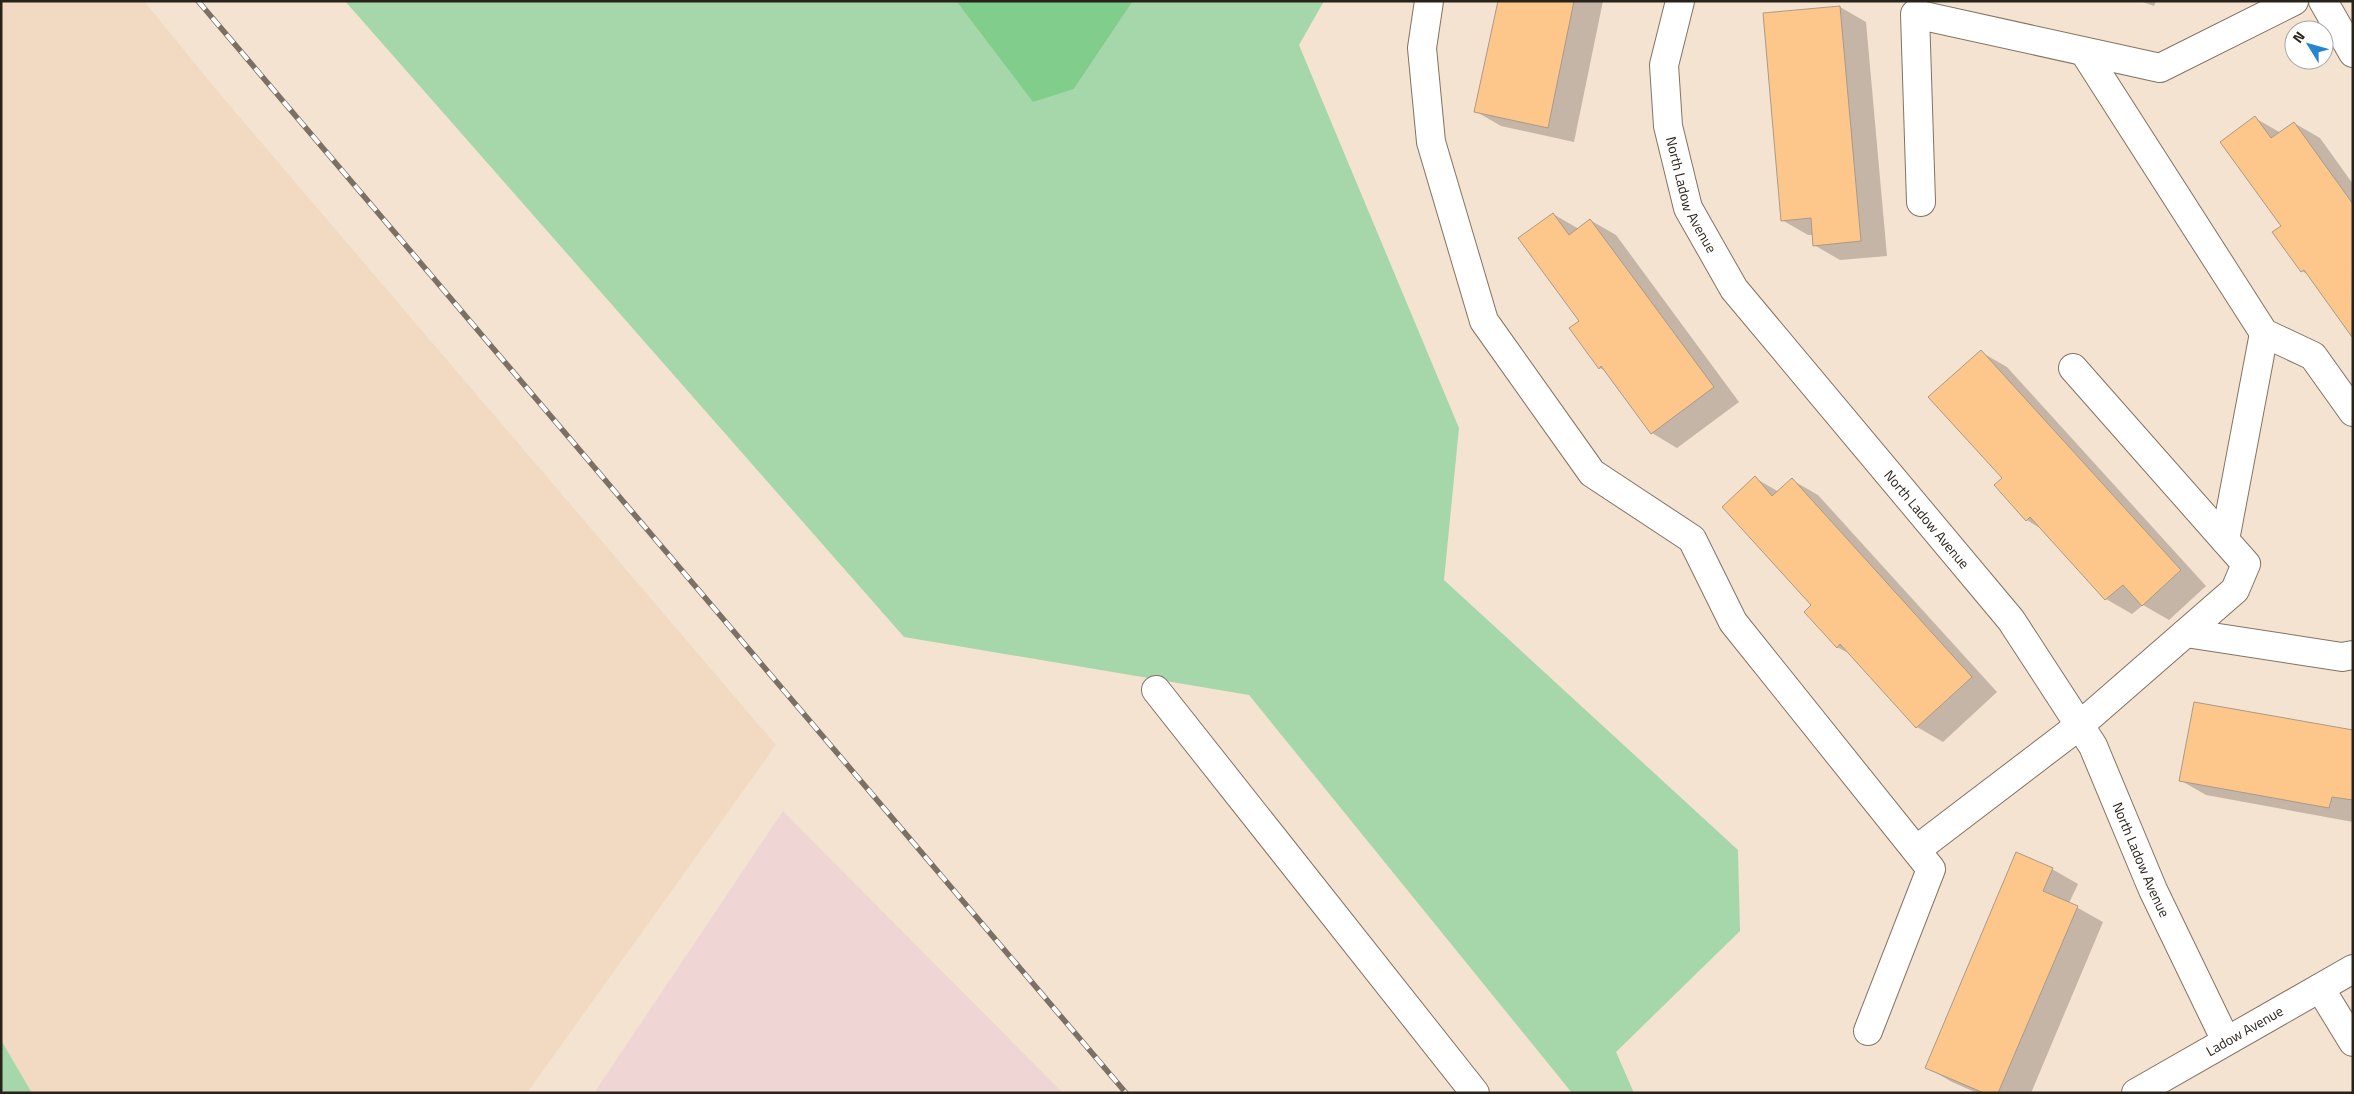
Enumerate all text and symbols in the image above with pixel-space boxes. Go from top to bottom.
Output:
north arrow [2284,20,2334,70]
text: N [2287,27,2310,47]
street label: North Ladow Avenue [1661,134,1722,257]
street label: North Ladow Avenue [1880,465,1975,573]
street label: North Ladow Avenue [2108,799,2176,920]
street label: Ladow Avenue [2202,1000,2287,1061]

